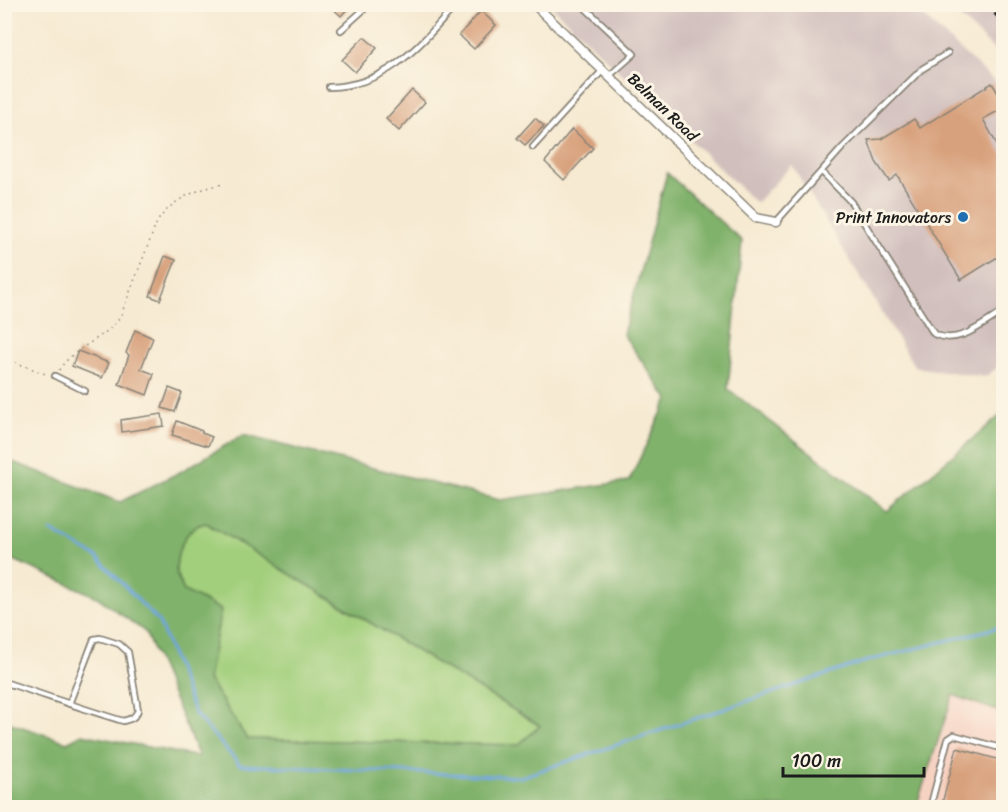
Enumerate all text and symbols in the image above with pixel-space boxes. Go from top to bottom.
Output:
street label: Belman Road [621,65,707,150]
place label: Print Innovators [836,203,951,232]
marker: Print Innovators [956,210,970,224]
scale bar [783,740,924,778]
text: 100 m [792,745,841,777]

